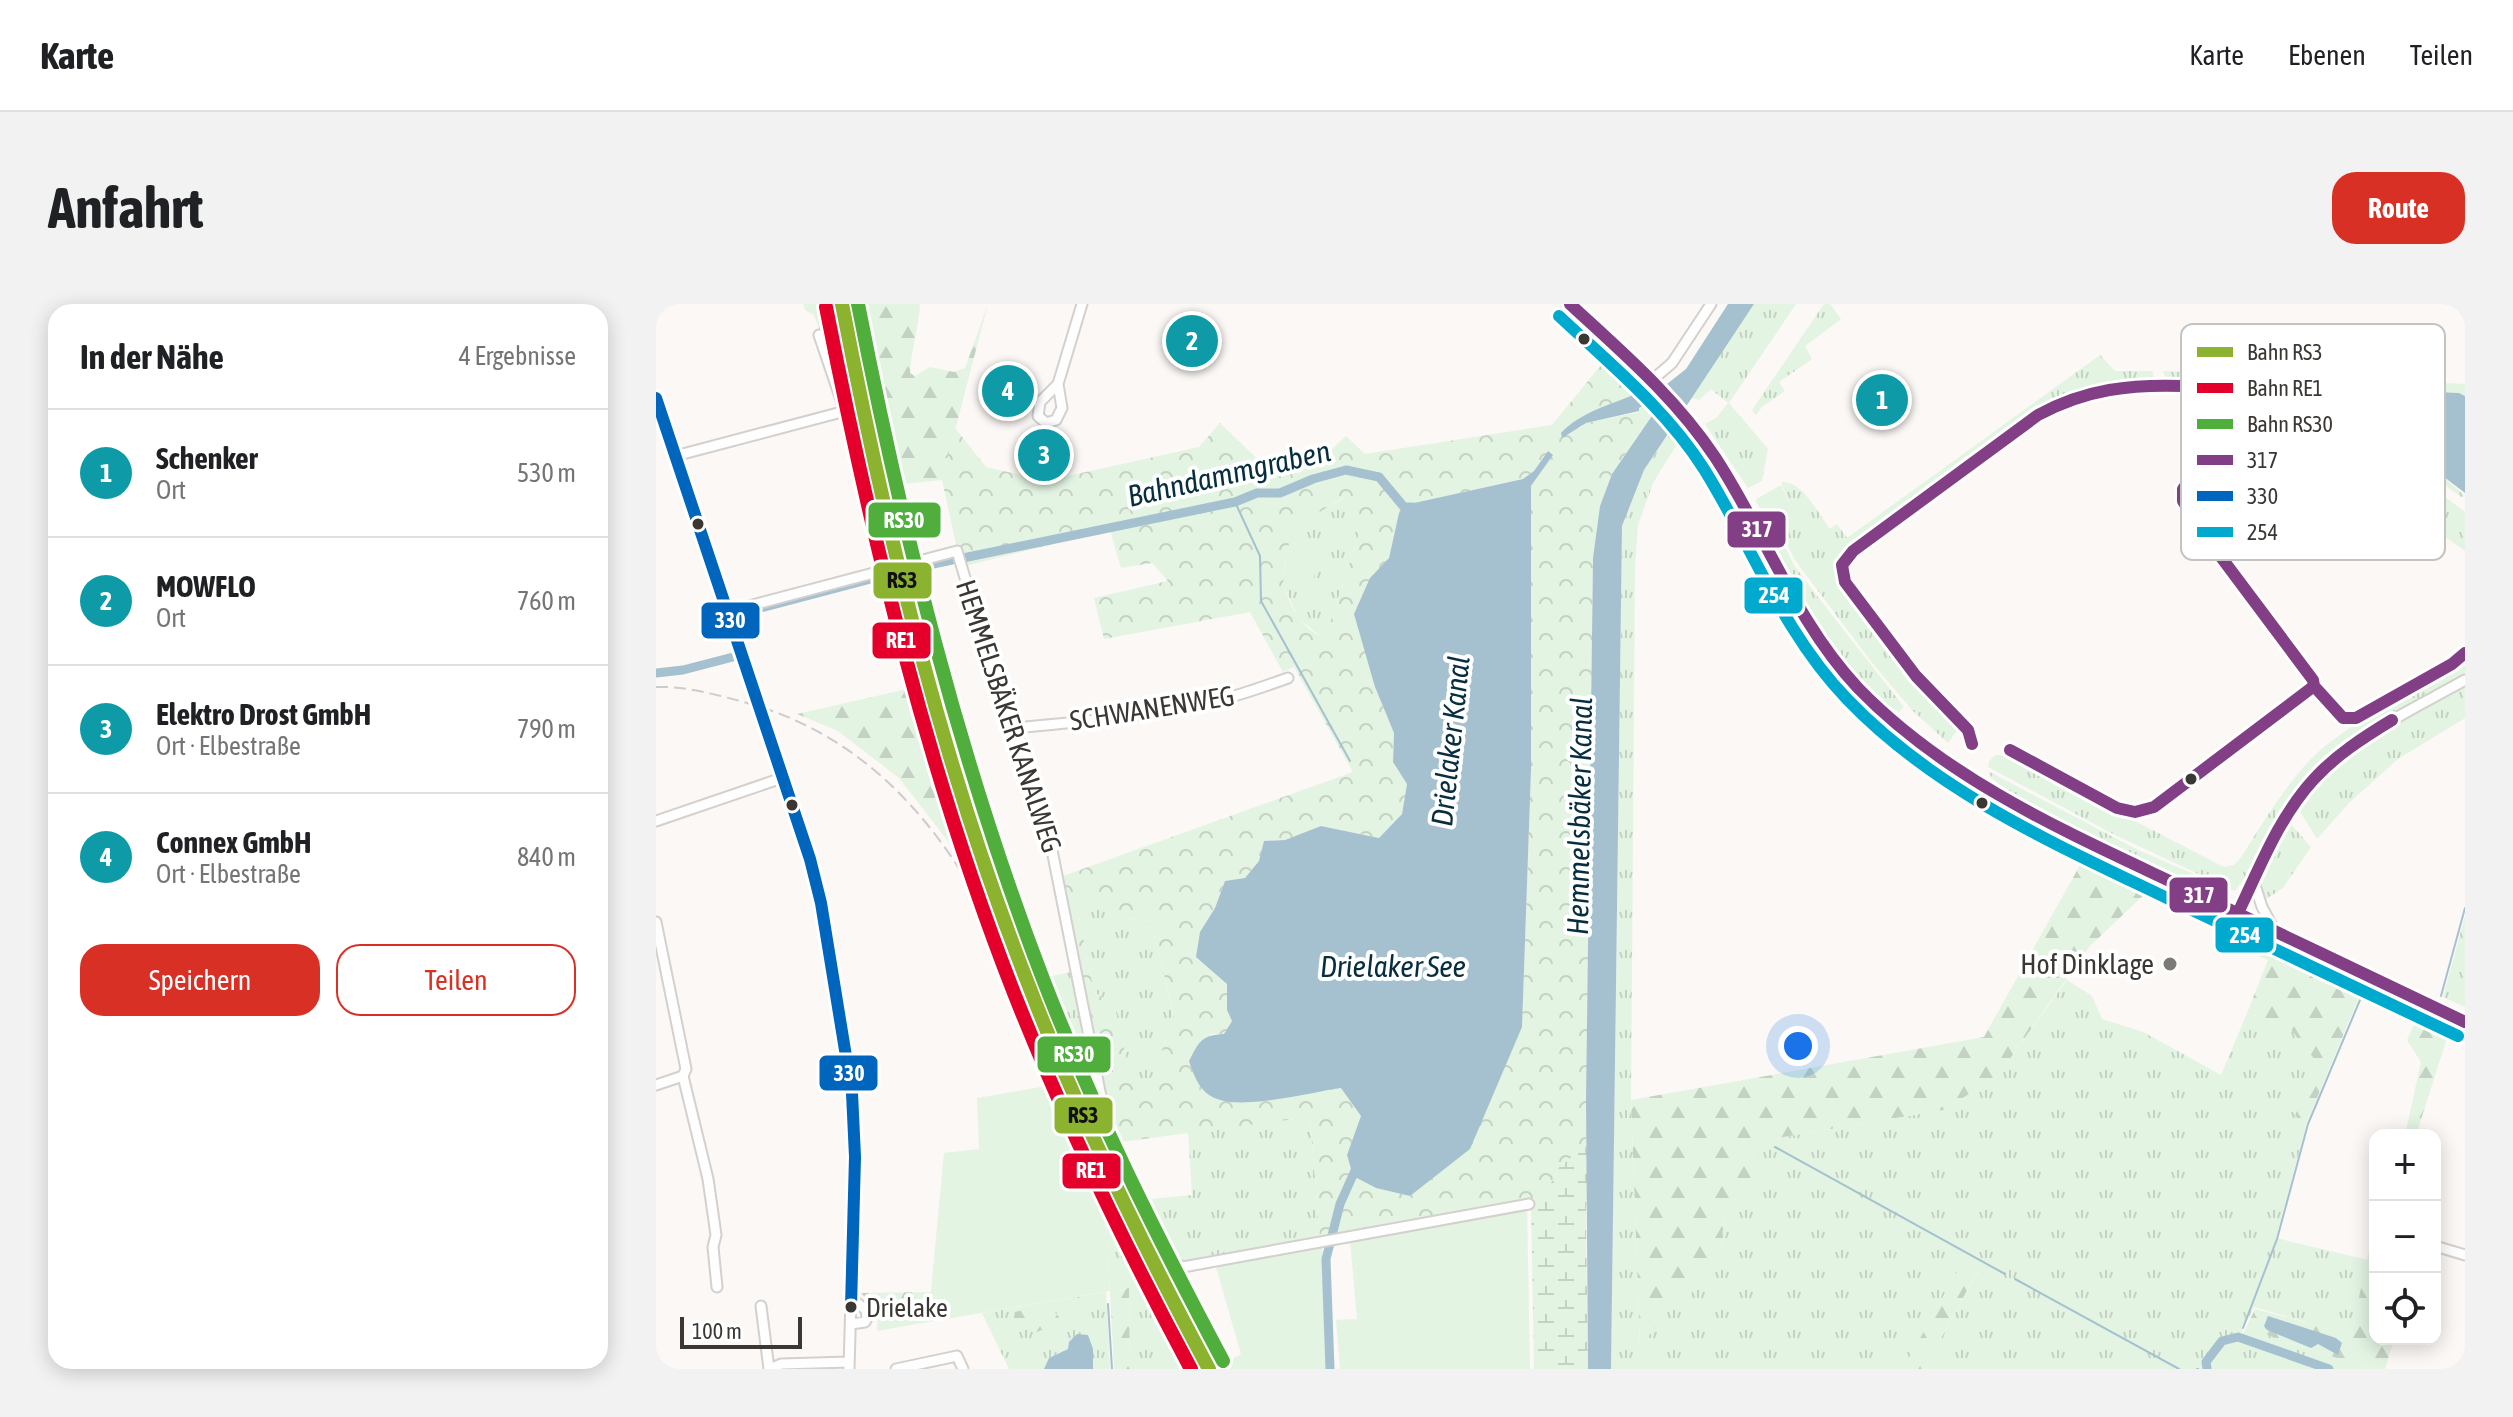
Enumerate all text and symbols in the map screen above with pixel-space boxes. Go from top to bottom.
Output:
text: Karte [40,34,114,77]
text: Karte [2189,39,2244,71]
text: Ebenen [2288,39,2366,71]
text: Teilen [2410,39,2473,71]
button: Route [2332,172,2465,244]
text: Anfahrt [48,176,203,240]
pin: 2 [1166,311,1218,371]
legend [2181,324,2445,560]
unlabelled marker [1576,331,1592,347]
text: In der Nähe [80,337,224,376]
text: Bahn RS3 [2247,339,2323,365]
text: 4 Ergebnisse [459,341,576,371]
pin: 4 [982,361,1034,421]
pin: 1 [1856,370,1908,430]
text: Bahn RE1 [2247,375,2323,401]
text: Bahn RS30 [2247,411,2333,437]
pin: 3 [1018,425,1070,485]
water label: Bahndammgraben [1124,433,1333,513]
text: Schenker [156,441,258,475]
text: 317 [2247,447,2278,473]
text: 1 [100,458,112,488]
text: 530 m [517,458,576,488]
text: Ort [156,475,186,505]
text: 330 [2247,483,2278,509]
line badge: RS30 [867,501,942,539]
text: RS30 [884,507,924,533]
line badge: 317 [1726,510,1787,549]
unlabelled marker [690,516,706,532]
text: 317 [1741,516,1773,542]
text: 254 [2247,519,2278,545]
line badge: RS3 [872,561,933,600]
text: RS3 [887,567,917,593]
text: MOWFLO [156,569,256,603]
street label: HEMMELSBÄKER KANALWEG [950,576,1068,856]
line badge: 254 [1743,576,1804,615]
text: 254 [1758,582,1790,608]
text: 2 [100,586,112,616]
text: 760 m [517,586,576,616]
line badge: 330 [700,601,761,640]
text: Ort [156,603,186,633]
text: 330 [714,607,746,633]
line badge: RE1 [871,621,932,660]
text: RE1 [886,627,916,653]
water label: Drielaker Kanal [1424,654,1476,828]
street label: SCHWANENWEG [1067,679,1237,737]
text: Elektro Drost GmbH [156,697,371,731]
water label: Hemmelsbäker Kanal [1560,697,1598,935]
text: 3 [100,714,112,744]
text: 790 m [517,714,576,744]
text: Ort · Elbestraße [156,731,301,761]
unlabelled marker [2183,771,2199,787]
unlabelled marker [1974,795,1990,811]
unlabelled marker [784,797,800,813]
text: Connex GmbH [156,825,311,859]
text: 4 [100,842,112,872]
text: 840 m [517,842,576,872]
text: Ort · Elbestraße [156,859,301,889]
line badge: 317 [2168,876,2229,914]
text: 317 [2183,882,2215,908]
line badge: 254 [2214,916,2275,954]
text: 254 [2229,922,2261,948]
button: Speichern [80,944,320,1016]
button: Teilen [336,944,576,1016]
place label: Hof Dinklage [2020,948,2154,980]
water label: Drielaker See [1320,949,1466,983]
marker: Hof Dinklage [2161,955,2179,973]
your location [1778,1026,1818,1066]
line badge: RS30 [1036,1035,1112,1074]
text: RS30 [1054,1041,1094,1067]
line badge: 330 [818,1054,879,1092]
text: 330 [833,1060,865,1086]
line badge: RS3 [1053,1096,1114,1135]
text: RS3 [1068,1102,1098,1128]
map controls [2369,1129,2441,1345]
button: + [2369,1129,2441,1201]
line badge: RE1 [1061,1152,1122,1190]
text: RE1 [1076,1157,1106,1183]
button: − [2369,1201,2441,1273]
button: locate [2369,1273,2441,1345]
place label: Drielake [866,1293,948,1323]
marker: Drielake [843,1299,859,1315]
scale bar [680,1313,802,1349]
text: 100 m [692,1318,742,1344]

